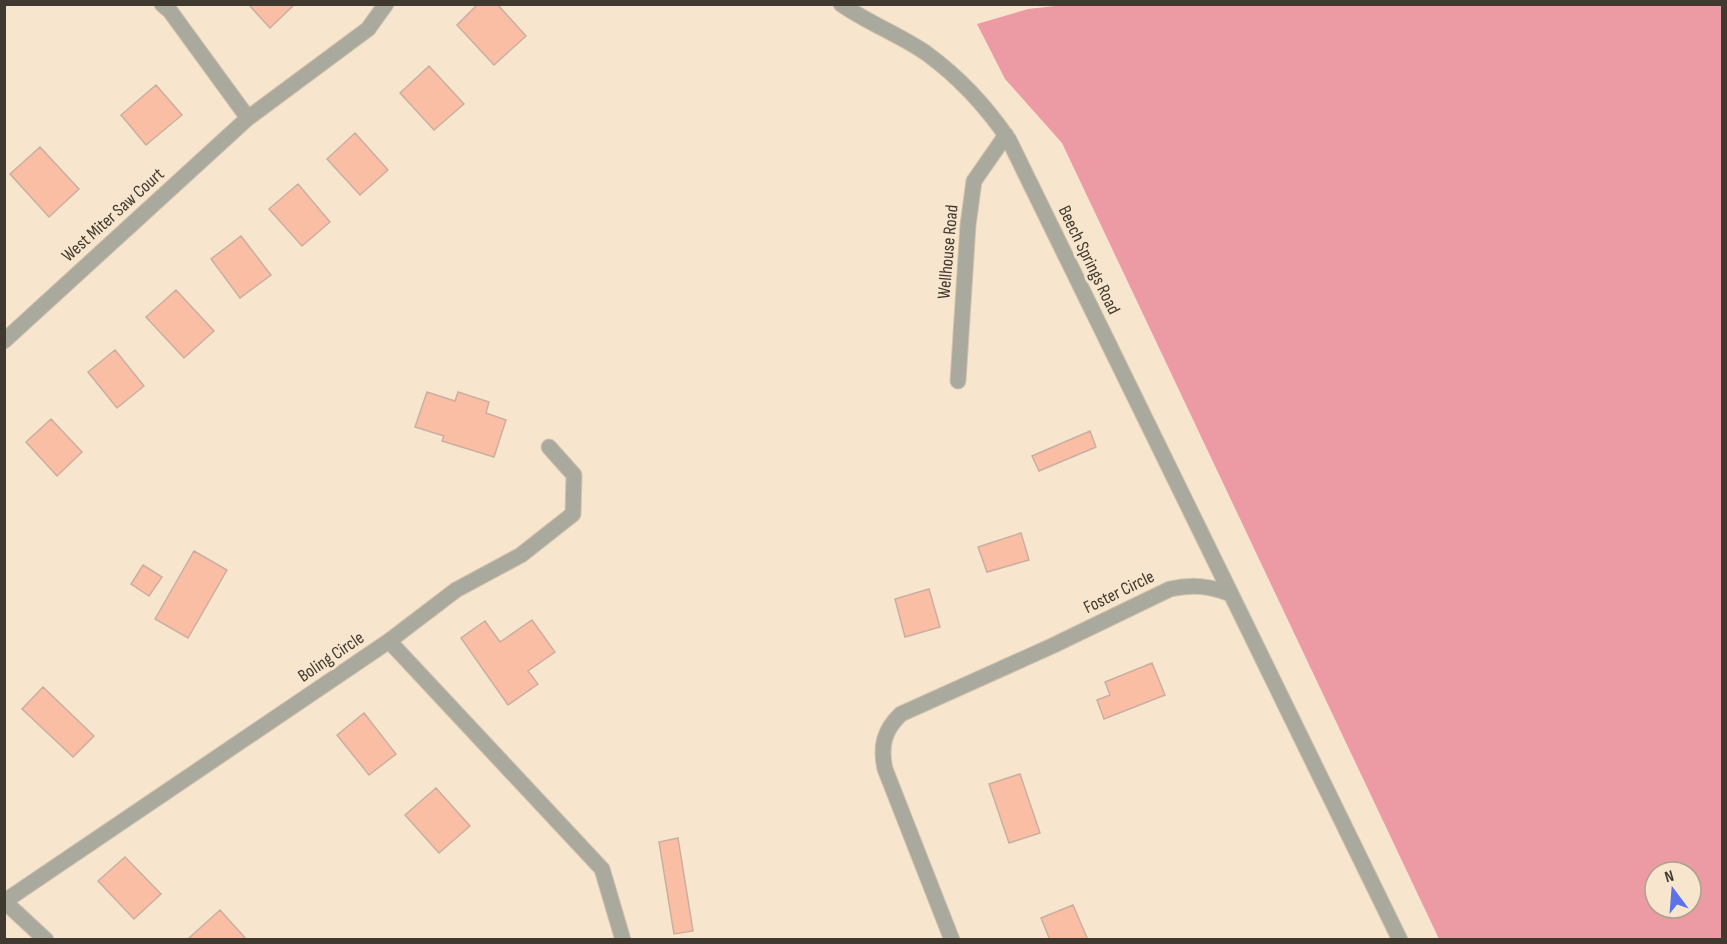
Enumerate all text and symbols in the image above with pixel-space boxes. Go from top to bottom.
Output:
street label: West Miter Saw Court [58,163,169,266]
street label: Beech Springs Road [1054,202,1124,318]
street label: Wellhouse Road [933,204,963,300]
street label: Foster Circle [1080,566,1158,618]
street label: Boling Circle [294,627,368,687]
north arrow [1643,860,1703,920]
text: N [1663,867,1676,887]

